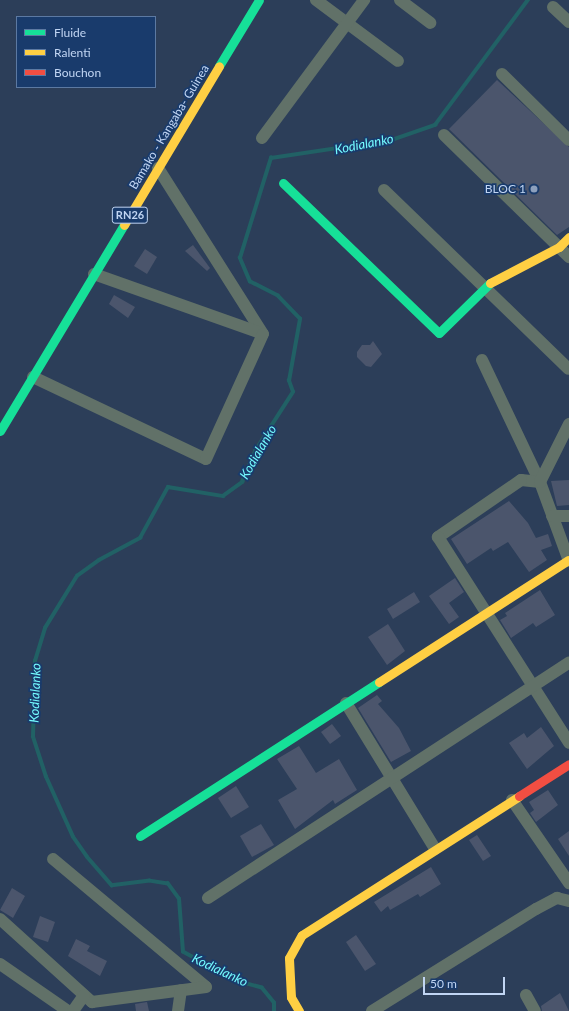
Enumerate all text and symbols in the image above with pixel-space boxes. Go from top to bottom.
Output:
legend [16,16,156,88]
text: Fluide [54,25,86,40]
text: Ralenti [54,45,91,60]
street label: Bamako - Kangaba- Guinea [126,62,212,192]
text: Bouchon [54,65,101,80]
water label: Kodialanko [333,131,395,157]
place label: BLOC 1 [485,182,526,196]
marker: BLOC 1 [529,184,539,194]
road number: RN26 [111,206,149,224]
water label: Kodialanko [236,422,280,482]
water label: Kodialanko [26,663,44,723]
water label: Kodialanko [190,950,250,990]
scale bar [425,969,507,995]
text: 50 m [430,976,457,991]

